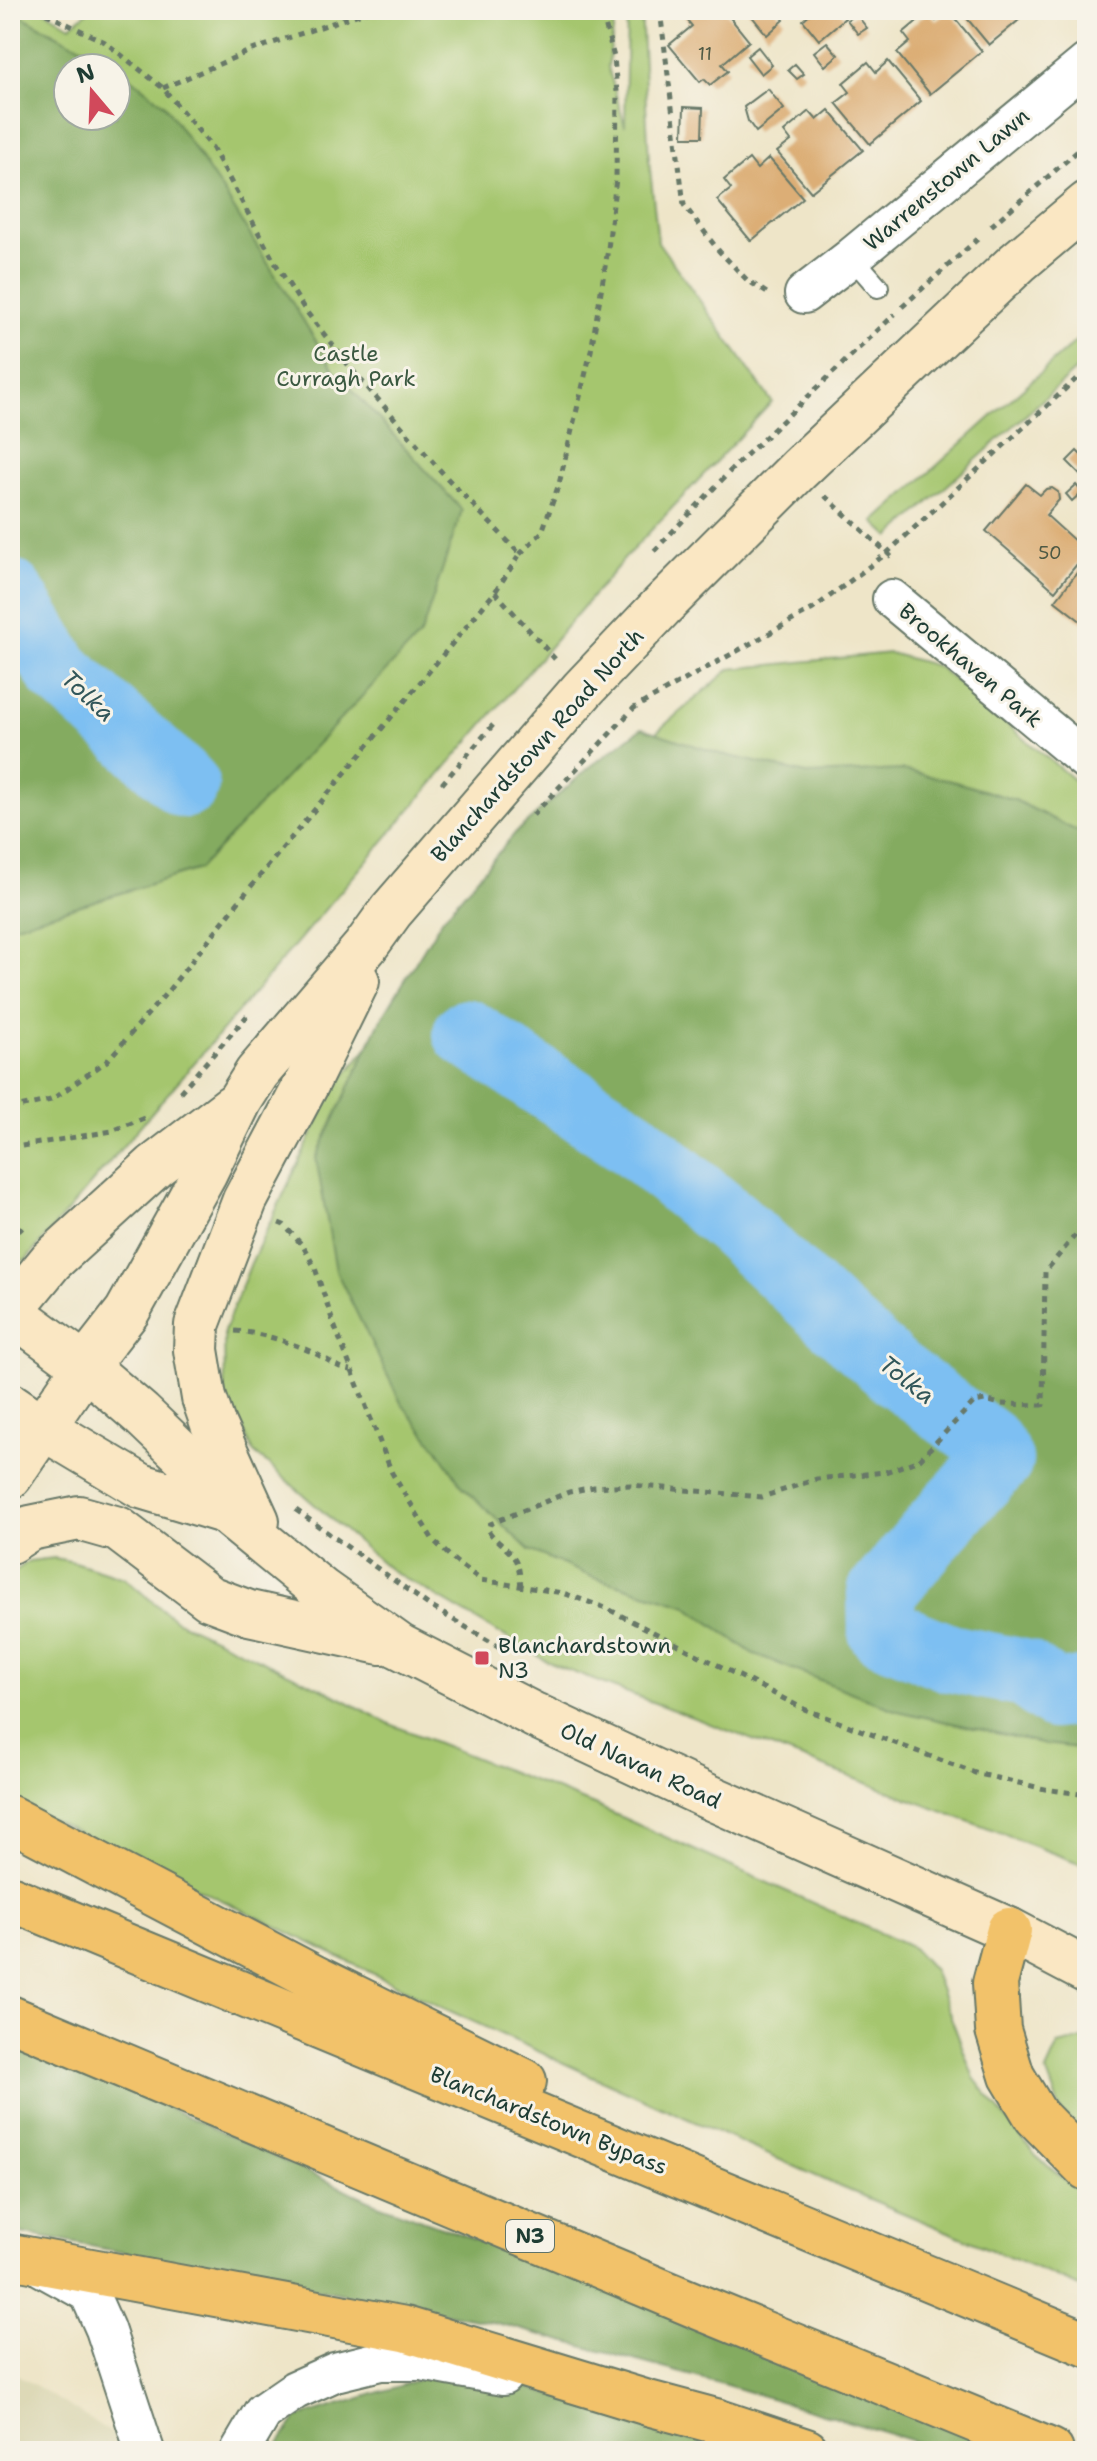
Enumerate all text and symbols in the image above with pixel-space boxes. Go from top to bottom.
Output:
house number: 11 [698,42,712,66]
north arrow [52,52,132,132]
text: N [73,57,99,90]
street label: Warrenstown Lawn [857,101,1035,257]
park label: Castle Curragh Park [276,339,416,393]
house number: 50 [1038,541,1062,565]
street label: Brookhaven Park [893,597,1049,734]
street label: Blanchardstown Road North [424,622,650,869]
water label: Tolka [54,663,122,729]
water label: Tolka [873,1348,941,1412]
place label: Blanchardstown N3 [498,1631,671,1685]
marker: Blanchardstown N3 [473,1649,491,1667]
street label: Old Navan Road [556,1715,726,1815]
street label: Blanchardstown Bypass [426,2060,672,2181]
road number: N3 [506,2220,554,2252]

